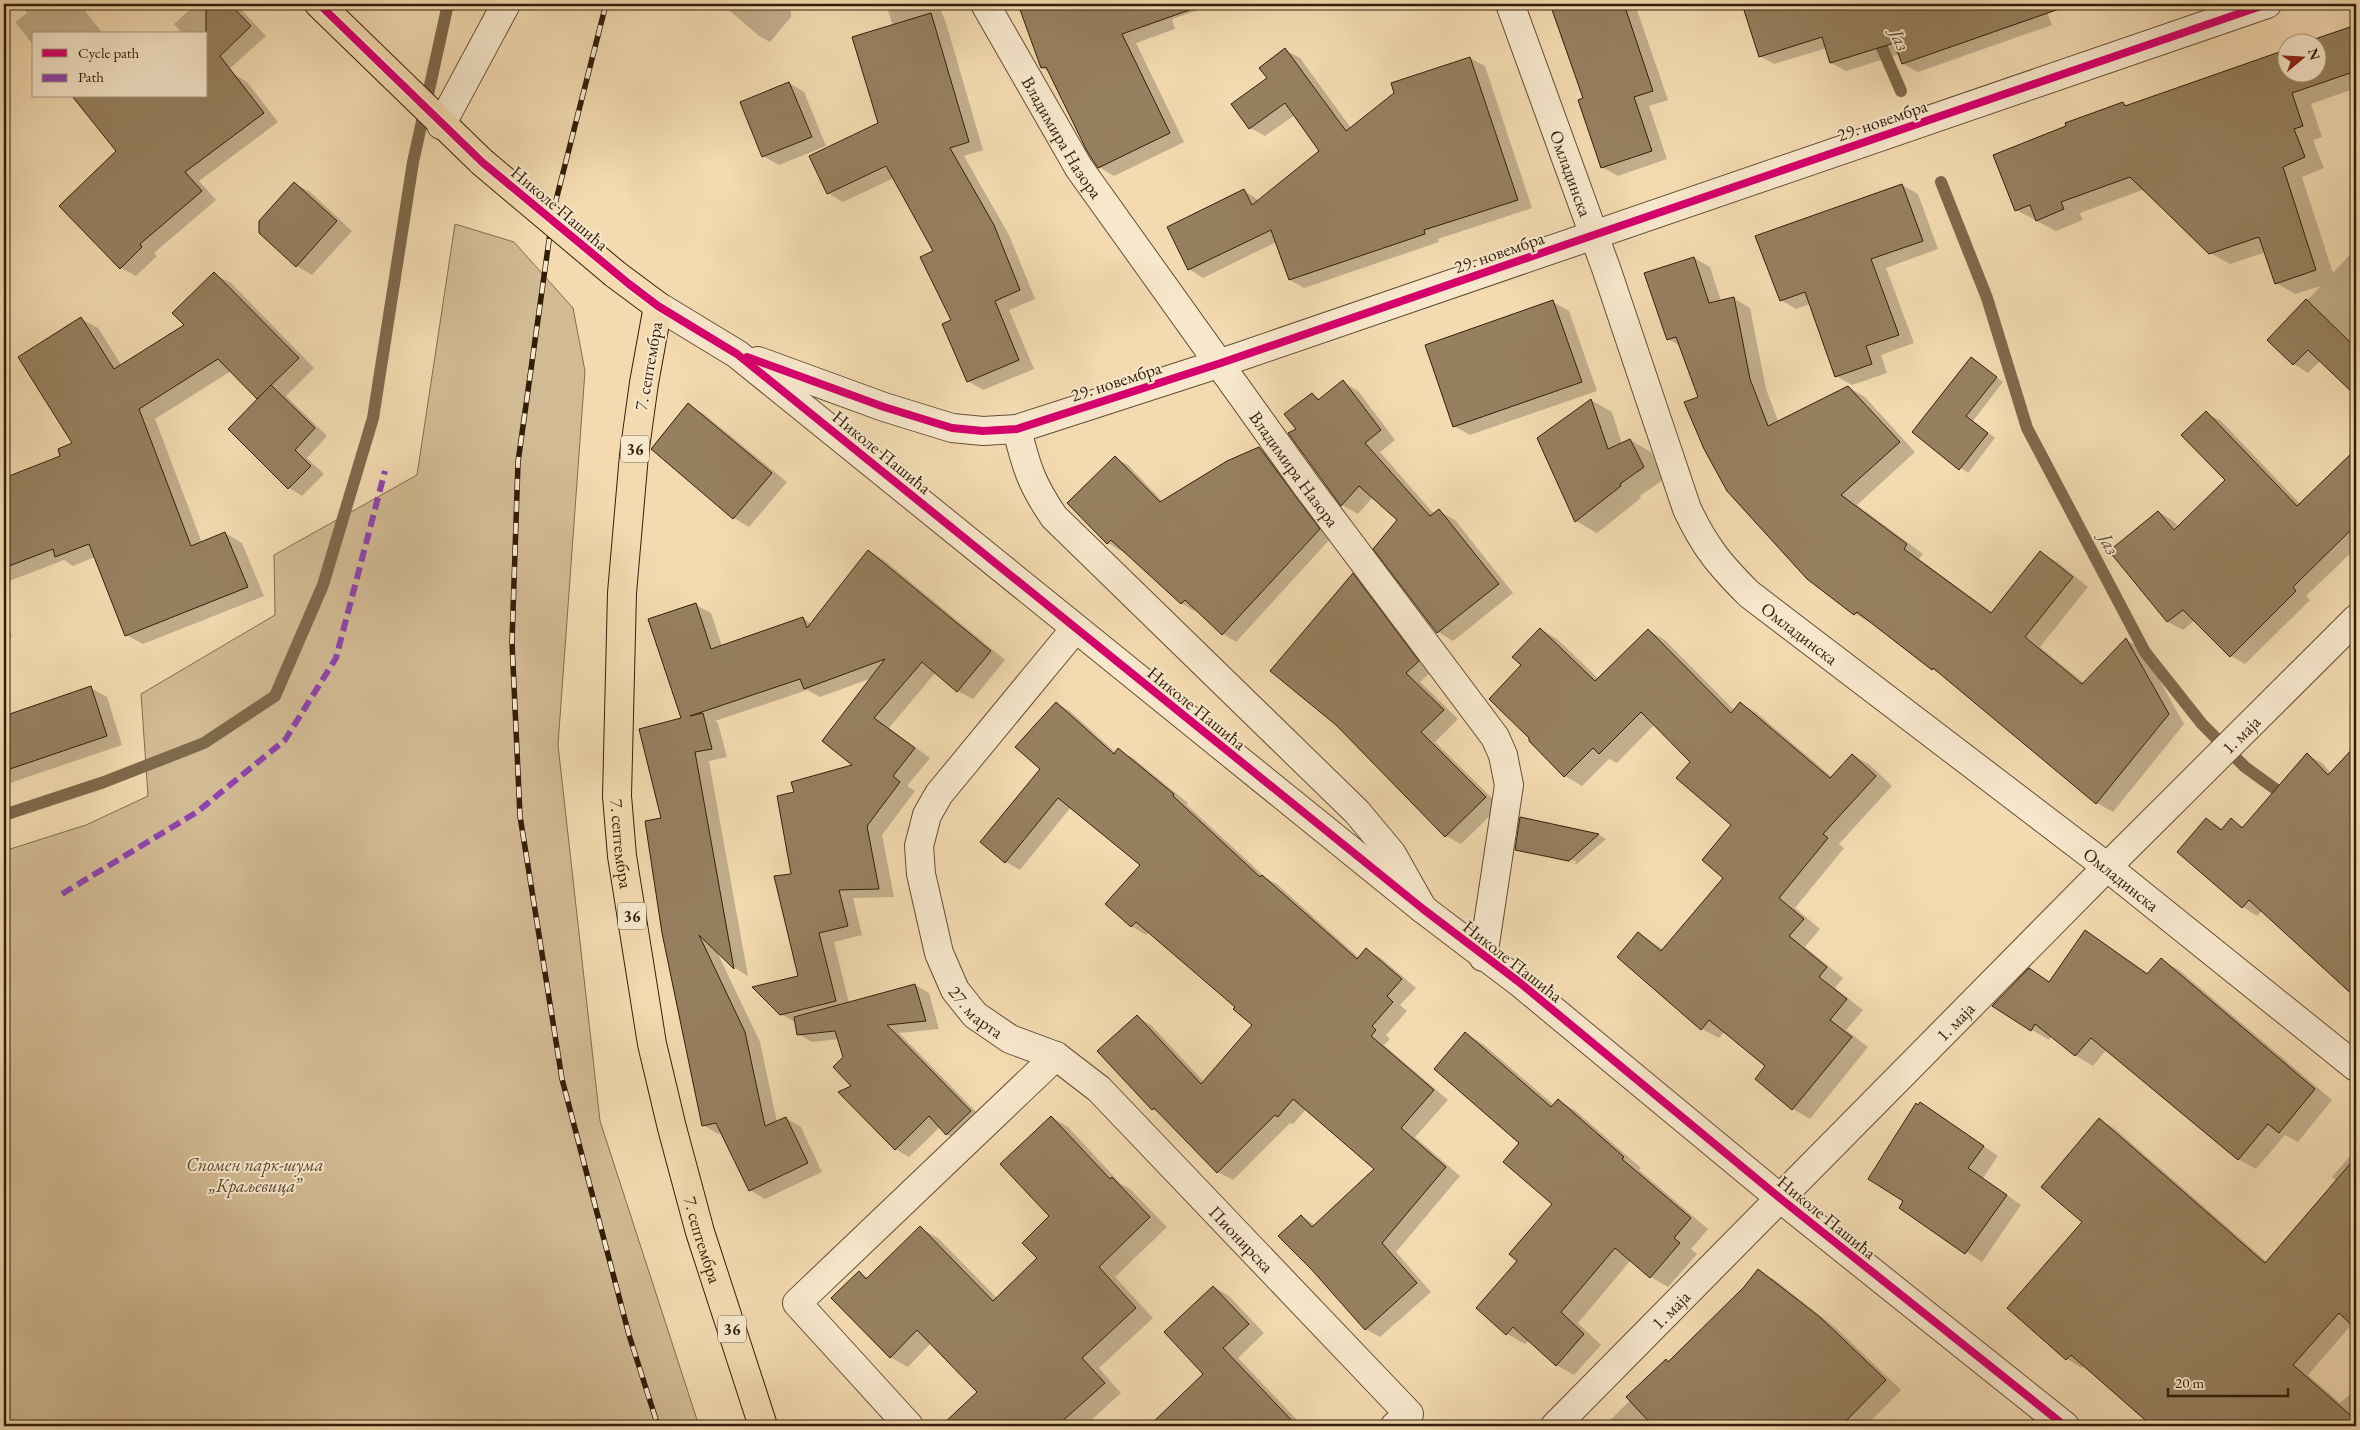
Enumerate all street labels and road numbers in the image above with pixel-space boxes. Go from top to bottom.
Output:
street label: Владимира Назора [1017,72,1109,203]
street label: 29. новембра [1834,94,1931,146]
street label: Омладинска [1545,127,1598,220]
street label: Николе Пашића [506,160,614,256]
street label: 29. новембра [1451,226,1548,278]
street label: 7. септембра [629,319,667,412]
street label: 29. новембра [1068,355,1165,406]
street label: Николе Пашића [828,405,937,499]
street label: Владимира Назора [1245,406,1345,532]
road number: 36 [621,436,649,462]
street label: Омладинска [1757,596,1843,670]
street label: Николе Пашића [1143,661,1252,755]
street label: 1. маја [2216,709,2265,758]
street label: 7. септембра [606,798,639,891]
street label: Омладинска [2079,842,2165,917]
road number: 36 [618,902,646,929]
street label: Николе Пашића [1458,915,1568,1008]
street label: 27. марта [944,980,1009,1043]
street label: 1. маја [1930,996,1980,1046]
street label: Николе Пашића [1773,1170,1882,1264]
street label: 7. септембра [679,1194,728,1287]
street label: Пионирска [1204,1200,1280,1278]
street label: 1. маја [1646,1284,1695,1334]
road number: 36 [718,1316,746,1342]

